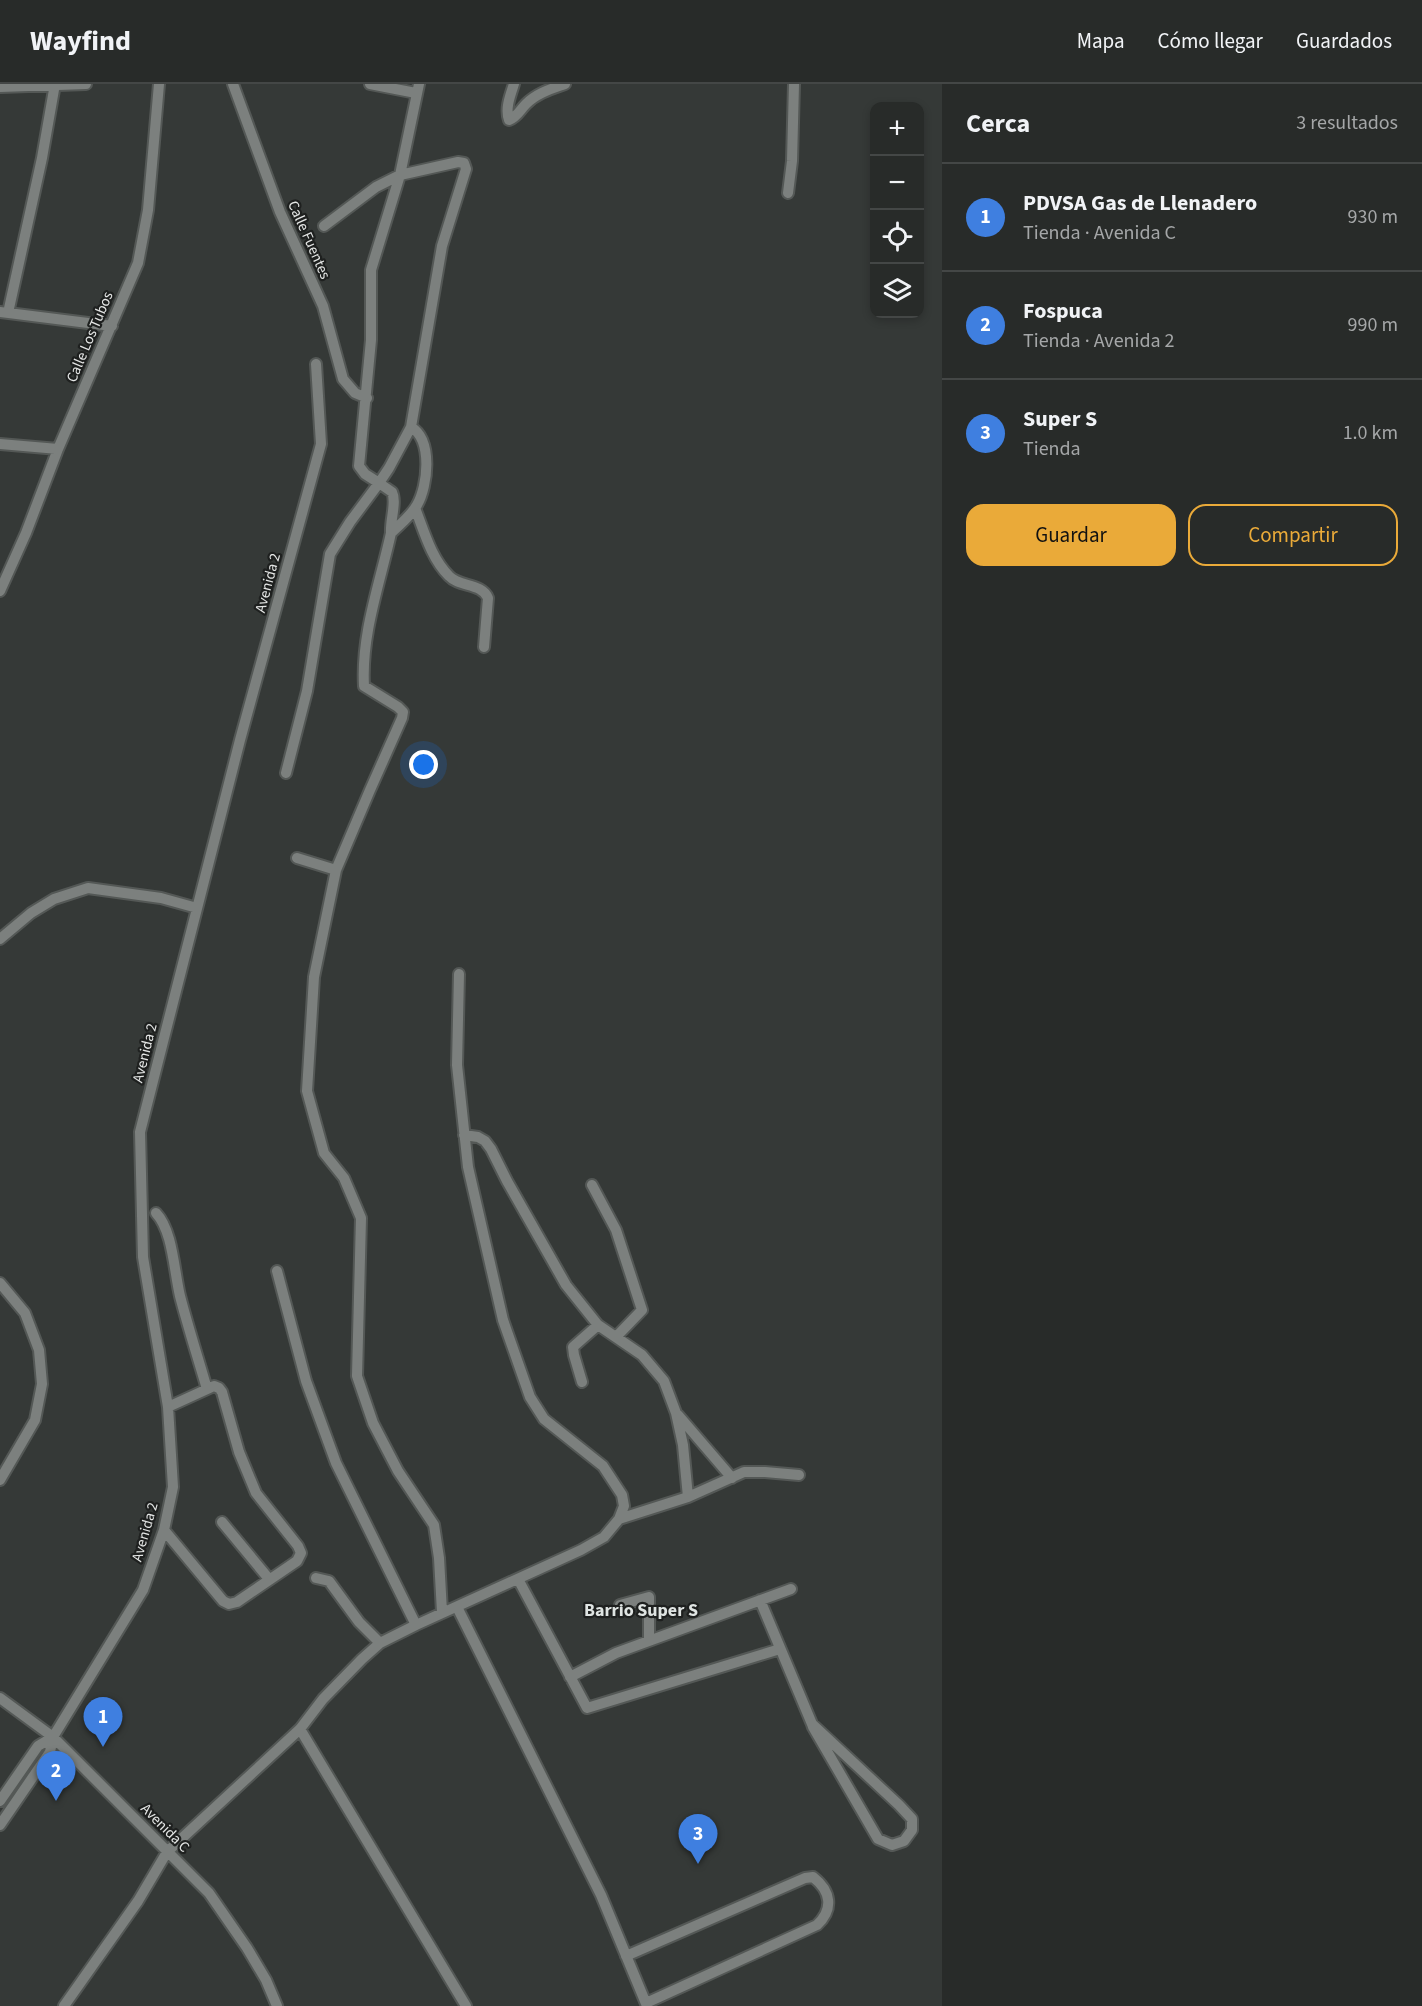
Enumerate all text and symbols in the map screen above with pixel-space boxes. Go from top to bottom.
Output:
text: Wayfind [30,21,131,61]
text: Mapa [1077,26,1125,56]
text: Cómo llegar [1158,26,1263,56]
text: Guardados [1296,26,1392,56]
map controls [870,102,924,318]
button: + [870,102,924,156]
text: Cerca [966,105,1030,142]
text: 3 resultados [1296,109,1398,137]
button: − [870,156,924,210]
text: PDVSA Gas de Llenadero [1023,187,1257,219]
street label: Calle Fuentes [282,197,336,283]
text: 1 [980,203,991,231]
text: 930 m [1348,203,1398,231]
button: locate [870,210,924,264]
text: Tienda · Avenida C [1023,219,1176,247]
button: layers [870,264,924,318]
street label: Calle Los Tubos [61,288,119,386]
text: Fospuca [1023,295,1103,327]
text: 2 [980,311,991,339]
text: 990 m [1348,311,1398,339]
text: Tienda · Avenida 2 [1023,327,1175,355]
text: Super S [1023,403,1097,435]
text: 3 [980,419,991,447]
text: 1.0 km [1343,419,1398,447]
text: Tienda [1023,435,1081,463]
button: Guardar [966,504,1176,566]
button: Compartir [1188,504,1398,566]
street label: Avenida 2 [250,551,286,615]
your location [409,750,438,779]
street label: Avenida 2 [127,1021,163,1085]
street label: Avenida 2 [127,1500,163,1564]
district label: Barrio Super S [584,1598,698,1623]
pin: 1 [84,1698,122,1747]
pin: 2 [36,1752,76,1801]
street label: Avenida C [136,1799,195,1858]
pin: 3 [678,1814,718,1864]

